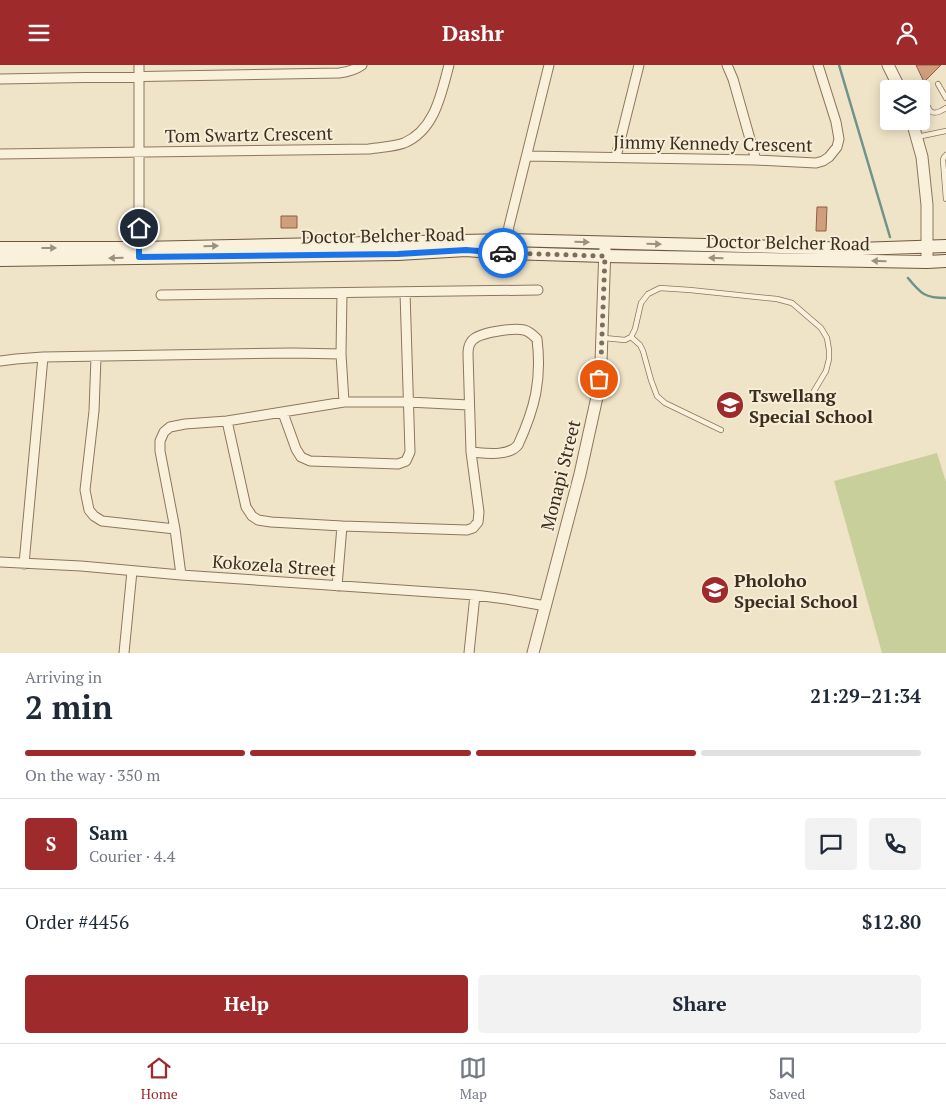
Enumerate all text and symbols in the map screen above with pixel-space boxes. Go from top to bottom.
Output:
text: Dashr [442,18,504,47]
icon: menu [25,19,53,47]
icon: person [893,19,921,47]
map controls [880,80,930,130]
button: layers [880,80,930,130]
street label: Tom Swartz Crescent [165,121,334,147]
street label: Jimmy Kennedy Crescent [613,129,813,157]
pin [118,207,160,249]
icon: home [125,214,153,242]
street label: Doctor Belcher Road [301,222,465,248]
courier [478,228,528,278]
street label: Doctor Belcher Road [706,229,870,255]
one-way arrow [574,238,590,246]
icon: car [489,239,517,267]
one-way arrow [646,240,662,248]
one-way arrow [203,242,219,250]
one-way arrow [41,244,57,252]
one-way arrow [108,254,124,262]
one-way arrow [708,254,724,262]
one-way arrow [870,257,886,265]
pin [578,358,620,400]
icon: bag [585,365,613,393]
place label: Tswellang Special School [749,383,873,428]
school or university icon: Tswellang Special School [715,390,745,420]
street label: Monapi Street [535,417,585,533]
street label: Kokozela Street [211,549,337,581]
place label: Pholoho Special School [734,568,858,613]
school or university icon: Pholoho Special School [700,575,730,605]
text: Arriving in [25,666,102,688]
text: 21:29–21:34 [810,683,921,708]
text: 2 min [25,686,113,728]
text: On the way · 350 m [25,764,160,786]
button: chat [805,818,857,870]
button: phone [869,818,921,870]
text: Sam [89,820,128,845]
text: S [46,831,56,856]
text: Courier · 4.4 [89,845,175,867]
text: Order #4456 [25,909,129,934]
text: $12.80 [862,909,921,934]
button: Help [25,975,468,1033]
button: Share [478,975,921,1033]
tab: Home [141,1054,178,1103]
tab: Map [459,1054,487,1103]
tab: Saved [769,1054,805,1103]

